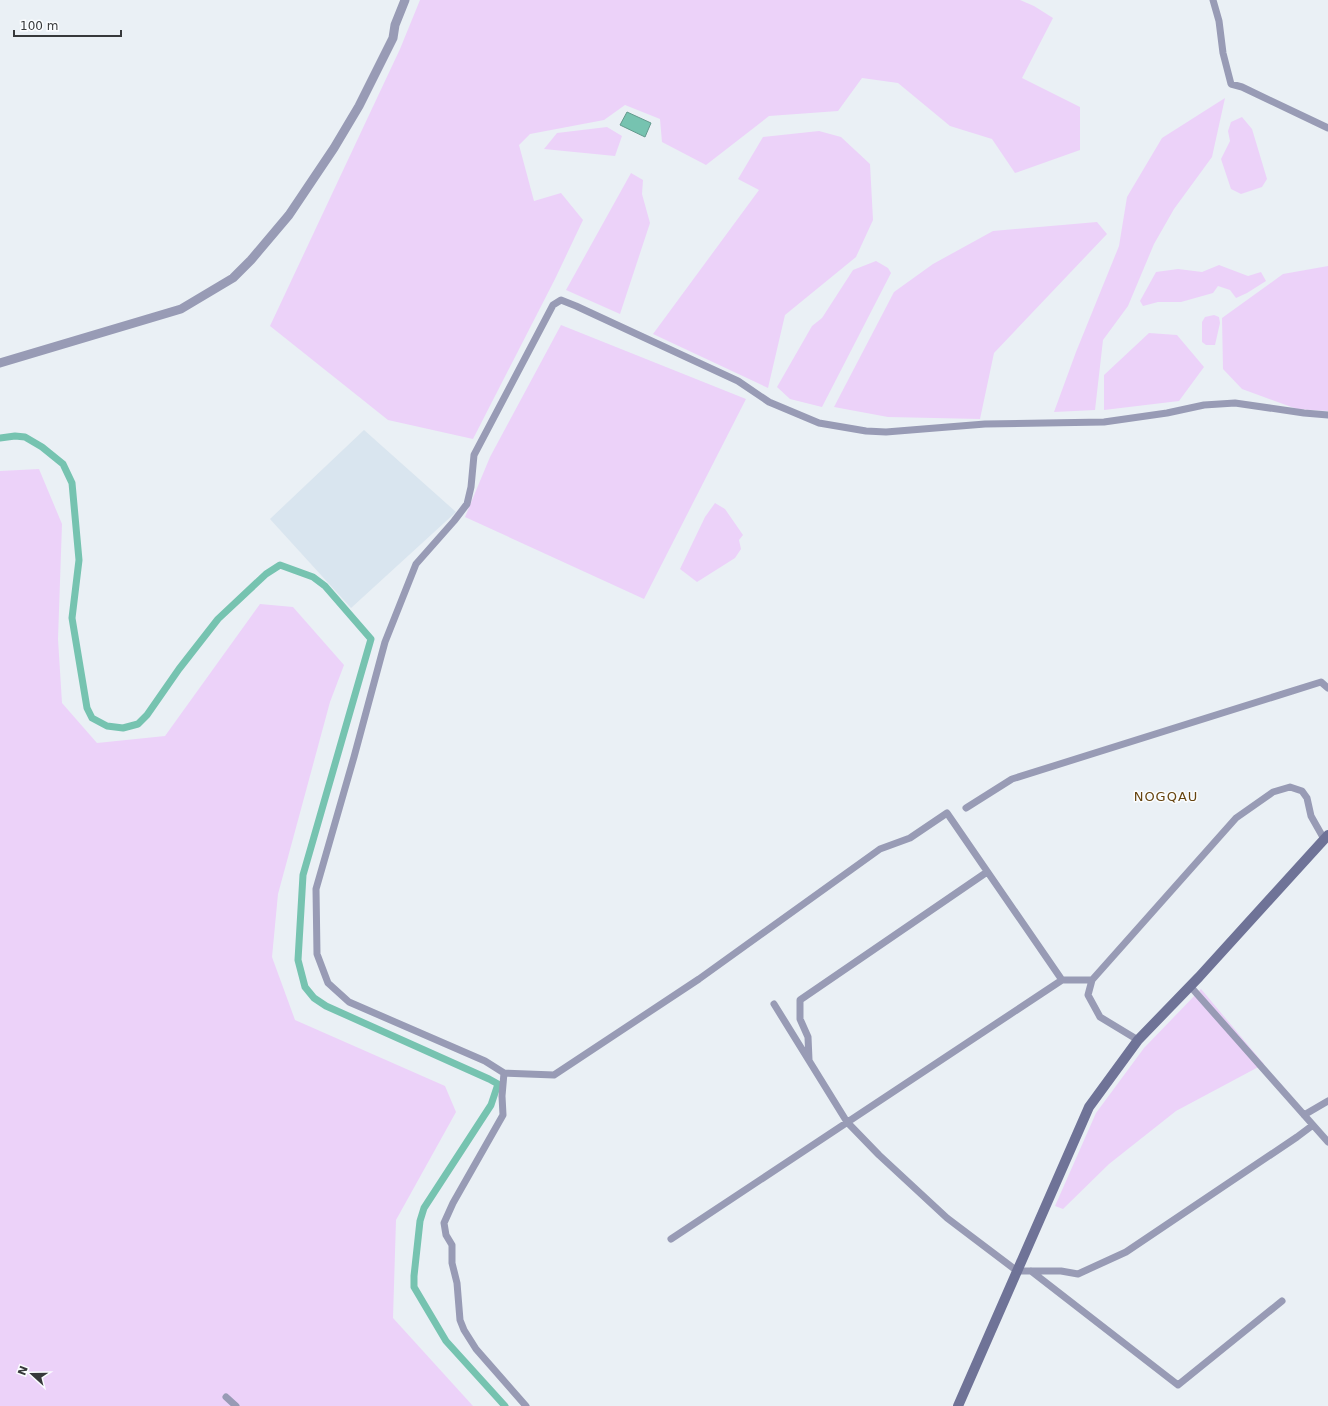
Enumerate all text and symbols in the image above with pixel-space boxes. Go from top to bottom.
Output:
scale bar [14,12,121,38]
text: 100 m [20,19,58,33]
district label: NOGQAU [1134,789,1198,804]
north arrow [12,1354,52,1394]
text: N [15,1364,31,1377]

